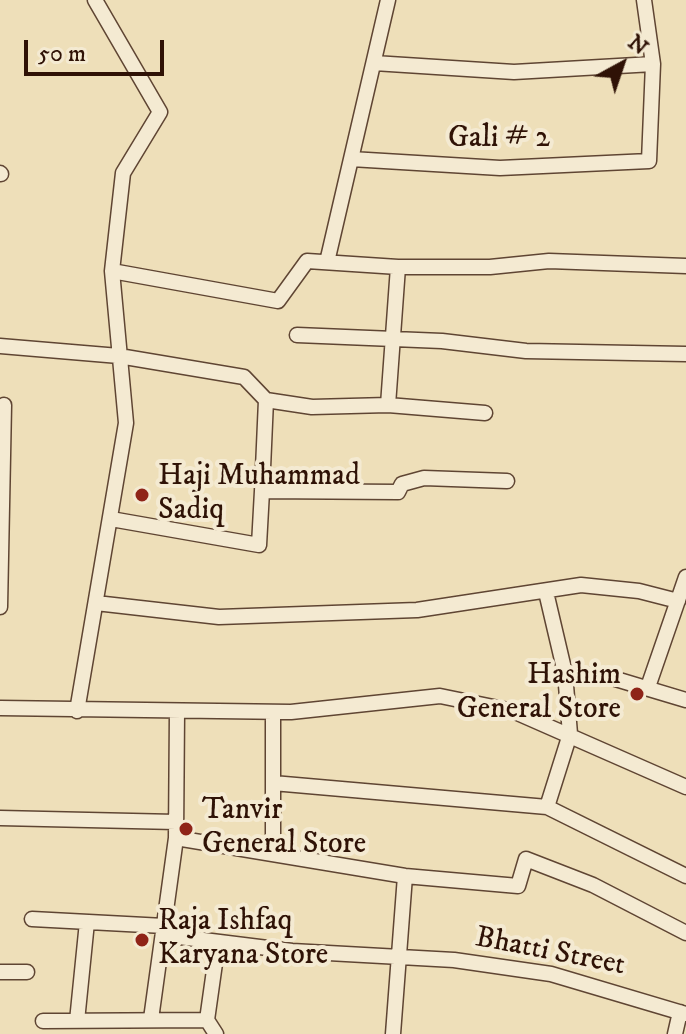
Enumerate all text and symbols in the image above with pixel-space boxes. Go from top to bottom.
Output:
scale bar [28,24,168,74]
north arrow [582,24,662,104]
text: N [622,29,653,61]
text: 50 m [38,39,86,69]
street label: Gali # 2 [448,122,550,158]
place label: Haji Muhammad Sadiq [158,460,360,530]
marker: Haji Muhammad Sadiq [133,486,151,504]
place label: Hashim General Store [457,659,621,730]
marker: Hashim General Store [628,685,646,703]
place label: Tanvir General Store [202,794,366,864]
marker: Tanvir General Store [177,820,195,838]
place label: Raja Ishfaq Karyana Store [158,905,328,976]
street label: Bhatti Street [472,921,628,985]
marker: Raja Ishfaq Karyana Store [133,931,151,949]

